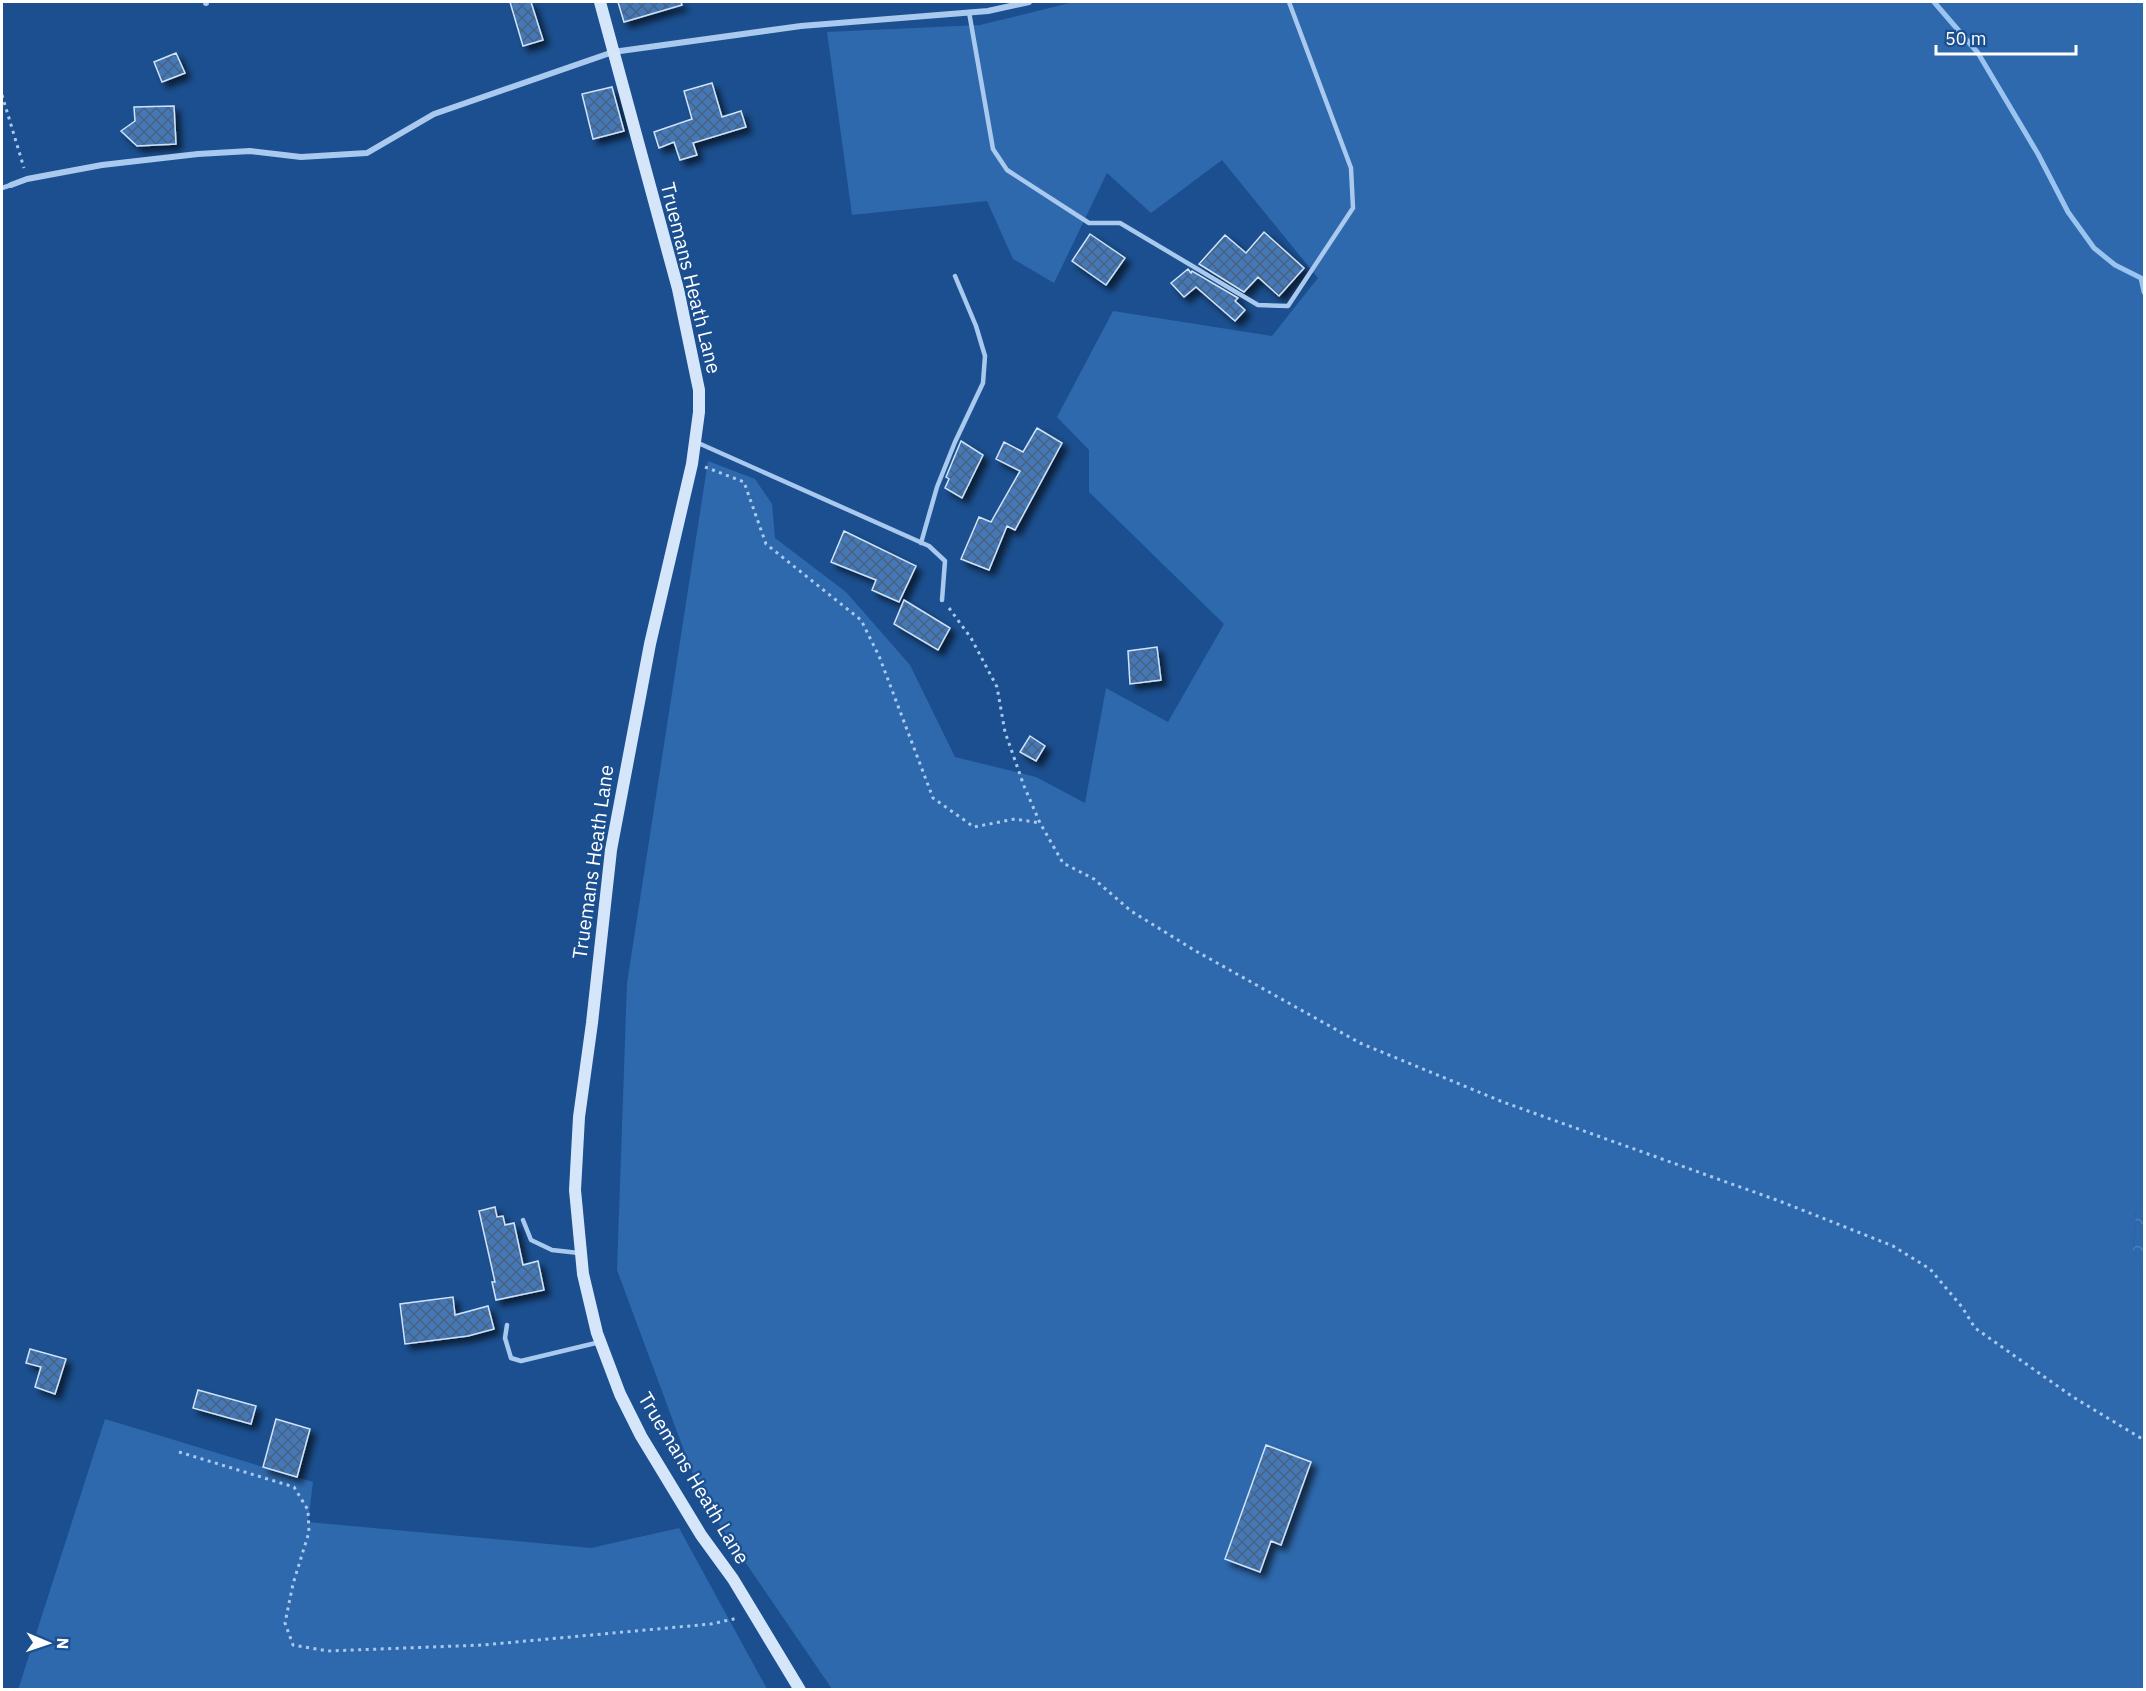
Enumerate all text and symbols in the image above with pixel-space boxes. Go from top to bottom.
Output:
scale bar [1936,18,2076,56]
text: 50 m [1945,27,1987,50]
street label: Truemans Heath Lane [655,179,728,376]
street label: Truemans Heath Lane [565,763,620,961]
street label: Truemans Heath Lane [632,1387,757,1569]
north arrow [18,1613,78,1673]
text: N [53,1637,73,1650]

